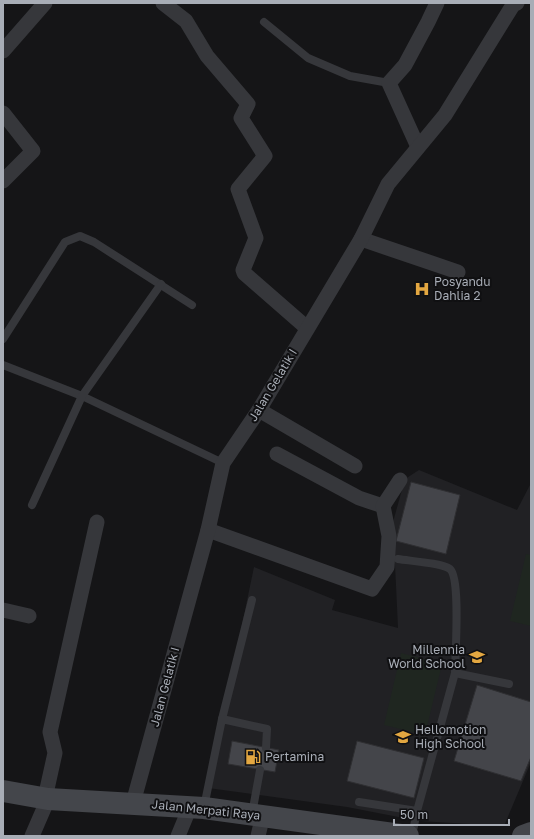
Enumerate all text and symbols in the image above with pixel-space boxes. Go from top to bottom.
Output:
place label: Posyandu Dahlia 2 [434,274,490,303]
hospital icon: Posyandu Dahlia 2 [413,280,431,298]
street label: Jalan Gelatik I [245,346,300,424]
place label: Millennia World School [388,642,465,671]
street label: Jalan Gelatik I [147,645,182,728]
school or university icon: Millennia World School [468,648,486,666]
place label: Hellomotion High School [415,722,486,751]
school or university icon: Hellomotion High School [394,728,412,746]
fuel station icon: Pertamina [244,748,262,766]
place label: Pertamina [265,749,324,764]
street label: Jalan Merpati Raya [151,796,261,823]
scale bar [394,801,509,827]
text: 50 m [400,807,428,822]

